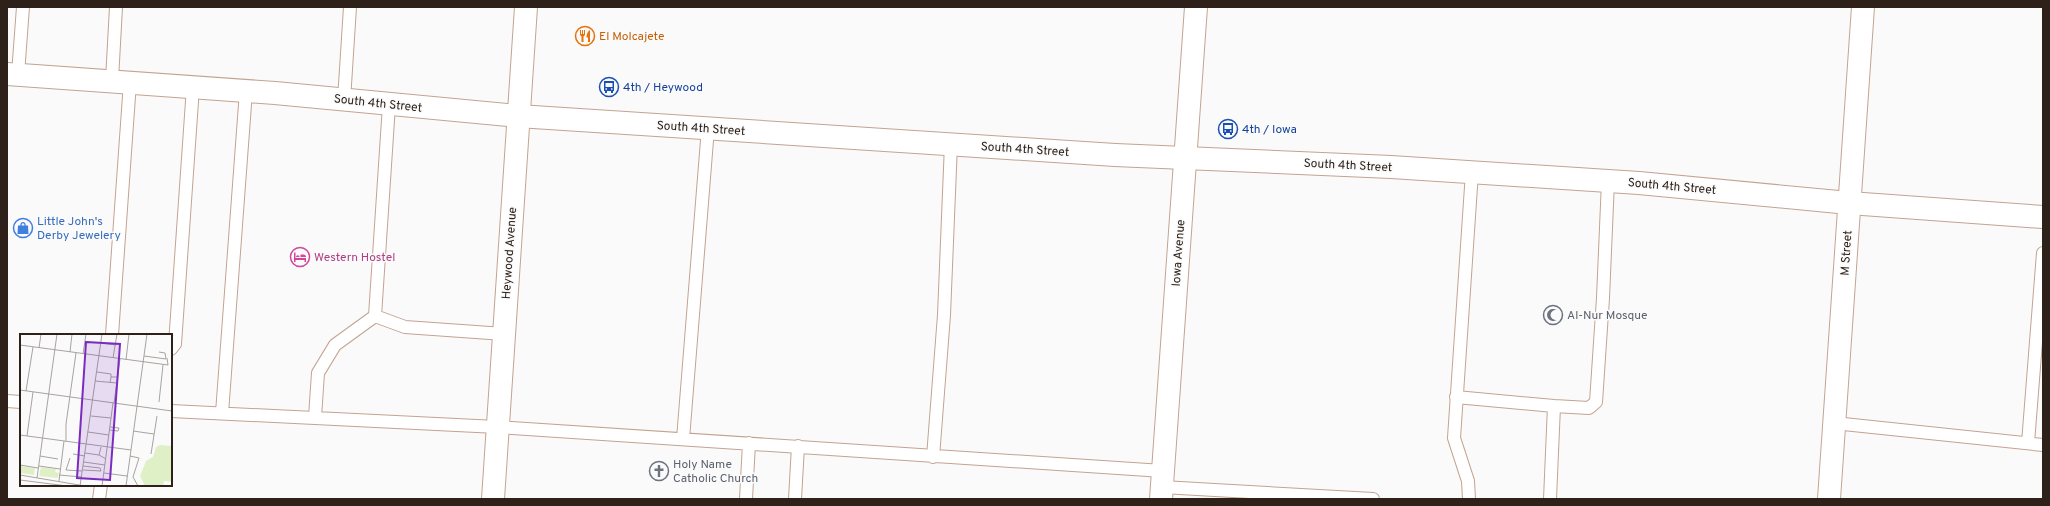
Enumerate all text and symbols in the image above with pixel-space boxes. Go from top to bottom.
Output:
restaurant icon: El Molcajete [574,25,596,47]
place label: El Molcajete [599,29,664,45]
bus stop icon: 4th / Heywood [598,76,620,98]
place label: 4th / Heywood [623,80,703,96]
street label: South 4th Street [333,91,423,117]
street label: South 4th Street [656,118,746,140]
bus stop icon: 4th / Iowa [1217,118,1239,140]
place label: 4th / Iowa [1242,122,1297,138]
street label: South 4th Street [980,139,1070,161]
street label: South 4th Street [1303,156,1393,176]
street label: South 4th Street [1627,175,1717,199]
street label: Heywood Avenue [499,206,521,300]
place label: Little John's Derby Jewelery [37,214,121,244]
shop icon: Little John's Derby Jewelery [12,217,34,239]
street label: Iowa Avenue [1169,219,1189,287]
street label: M Street [1837,230,1857,276]
hotel icon: Western Hostel [289,246,311,268]
place label: Western Hostel [314,250,395,266]
mosque icon: Al-Nur Mosque [1542,304,1564,326]
place label: Al-Nur Mosque [1567,308,1647,324]
inset map [20,334,172,486]
place label: Holy Name Catholic Church [673,457,758,487]
church icon: Holy Name Catholic Church [648,460,670,482]

